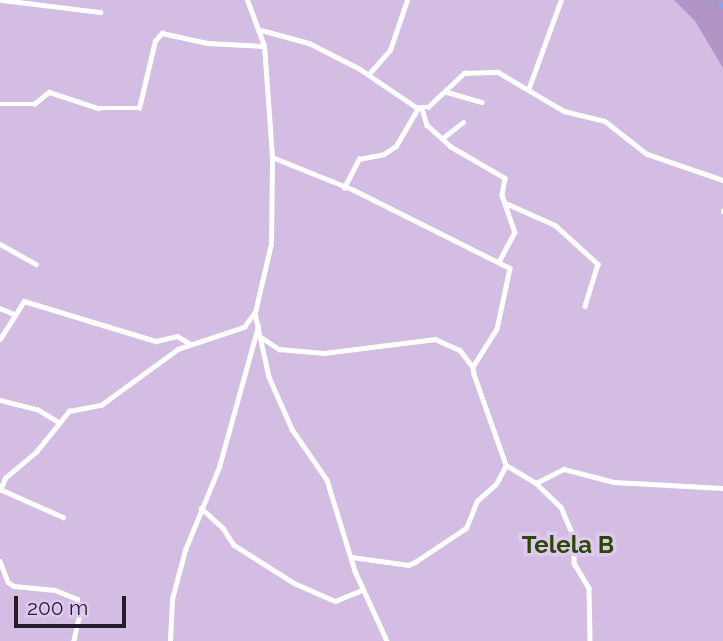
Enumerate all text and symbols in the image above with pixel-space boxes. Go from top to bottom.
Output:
district label: Telela B [522,531,614,559]
scale bar [18,582,130,626]
text: 200 m [27,595,88,620]

